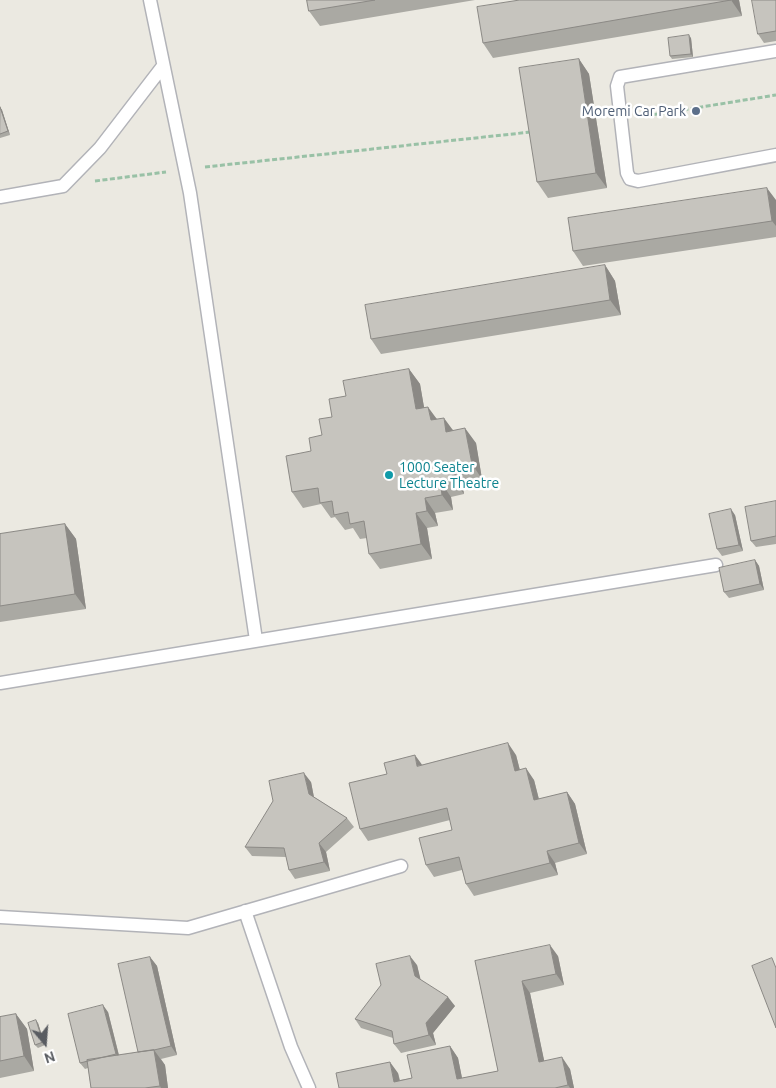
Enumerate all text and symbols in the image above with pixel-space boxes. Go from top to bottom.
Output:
place label: Moremi Car Park [582,103,686,119]
marker: Moremi Car Park [690,105,702,117]
place label: 1000 Seater Lecture Theatre [399,459,499,492]
marker: 1000 Seater Lecture Theatre [383,469,395,481]
north arrow [20,1018,70,1068]
text: N [42,1048,57,1066]

